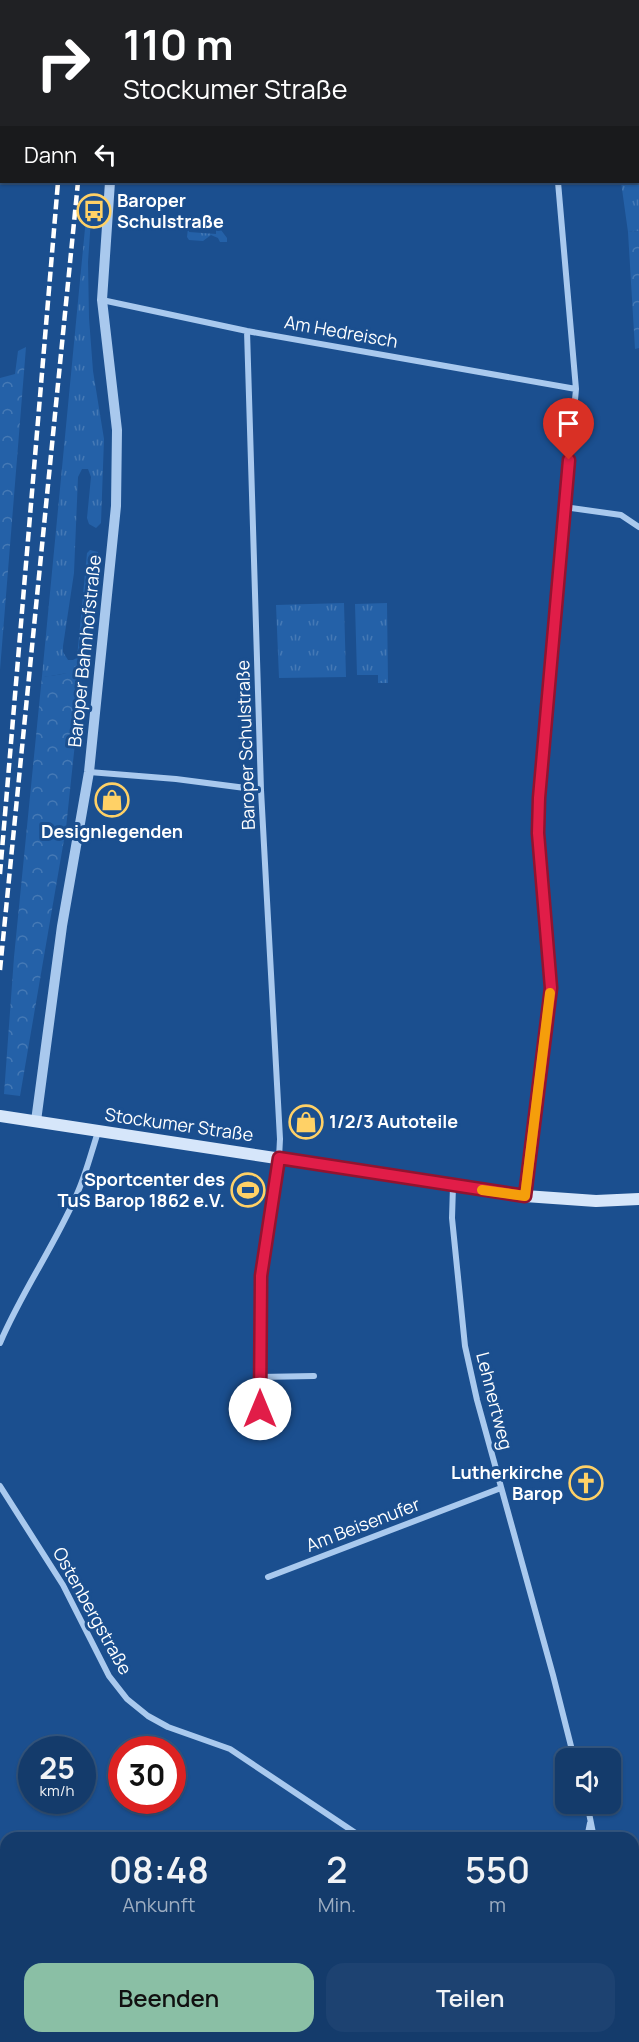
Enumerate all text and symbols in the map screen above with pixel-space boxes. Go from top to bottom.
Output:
text: 110 m [123,15,234,73]
icon: right [24,24,102,102]
text: Stockumer Straße [123,70,348,107]
icon: left [89,138,122,171]
text: Dann [24,140,77,170]
place label: Baroper Schulstraße [117,188,224,233]
bus stop icon: Baroper Schulstraße [76,193,112,229]
street label: Am Hedreisch [283,309,400,353]
pin [543,398,594,460]
icon: arrive [552,407,585,440]
street label: Baroper Bahnhofstraße [62,553,106,748]
street label: Baroper Schulstraße [230,660,260,830]
shop icon: Designlegenden [94,782,130,818]
place label: Designlegenden [41,819,183,843]
street label: Stockumer Straße [103,1102,255,1146]
shop icon: 1/2/3 Autoteile [288,1104,324,1140]
place label: 1/2/3 Autoteile [329,1109,458,1133]
place label: Sportcenter des TuS Barop 1862 e.V. [57,1167,225,1212]
sports icon: Sportcenter des TuS Barop 1862 e.V. [230,1172,266,1208]
street label: Lehnertweg [471,1349,519,1452]
position arrow [228,1377,292,1441]
place label: Lutherkirche Barop [451,1460,563,1505]
church icon: Lutherkirche Barop [568,1465,604,1501]
street label: Am Beisenufer [302,1491,423,1557]
street label: Ostenbergstraße [48,1542,138,1679]
speed limit sign: 30 [108,1736,186,1814]
text: 25 [39,1747,75,1788]
map controls [555,1748,621,1814]
button: sound [555,1748,621,1814]
text: km/h [40,1780,74,1801]
text: 08:48 [109,1845,209,1894]
text: 2 [326,1845,347,1894]
text: 550 [465,1845,530,1894]
text: Ankunft [122,1891,196,1918]
text: Min. [318,1891,356,1918]
text: m [489,1891,506,1918]
button: Beenden [24,1963,314,2032]
button: Teilen [326,1963,615,2032]

